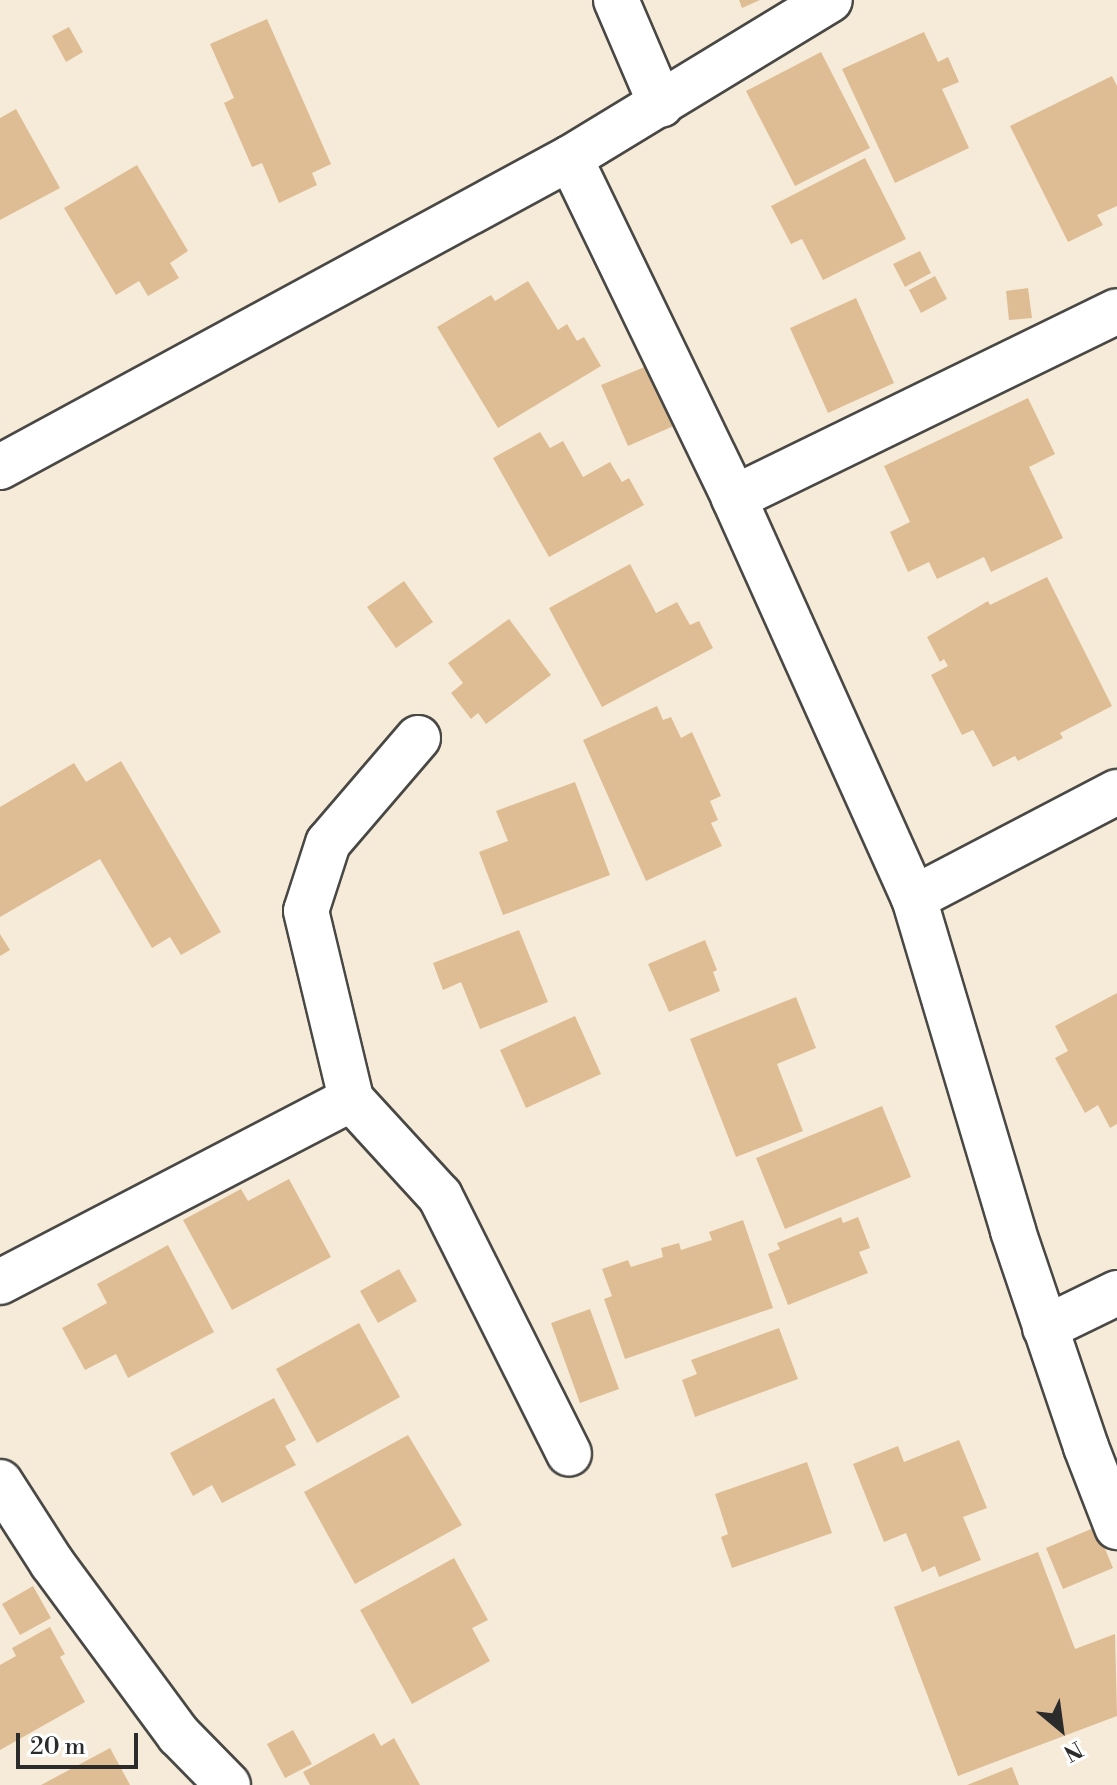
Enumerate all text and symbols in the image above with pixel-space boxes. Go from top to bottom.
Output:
north arrow [1021,1689,1101,1769]
scale bar [20,1717,142,1767]
text: 20 m [30,1732,86,1762]
text: N [1059,1734,1087,1766]

